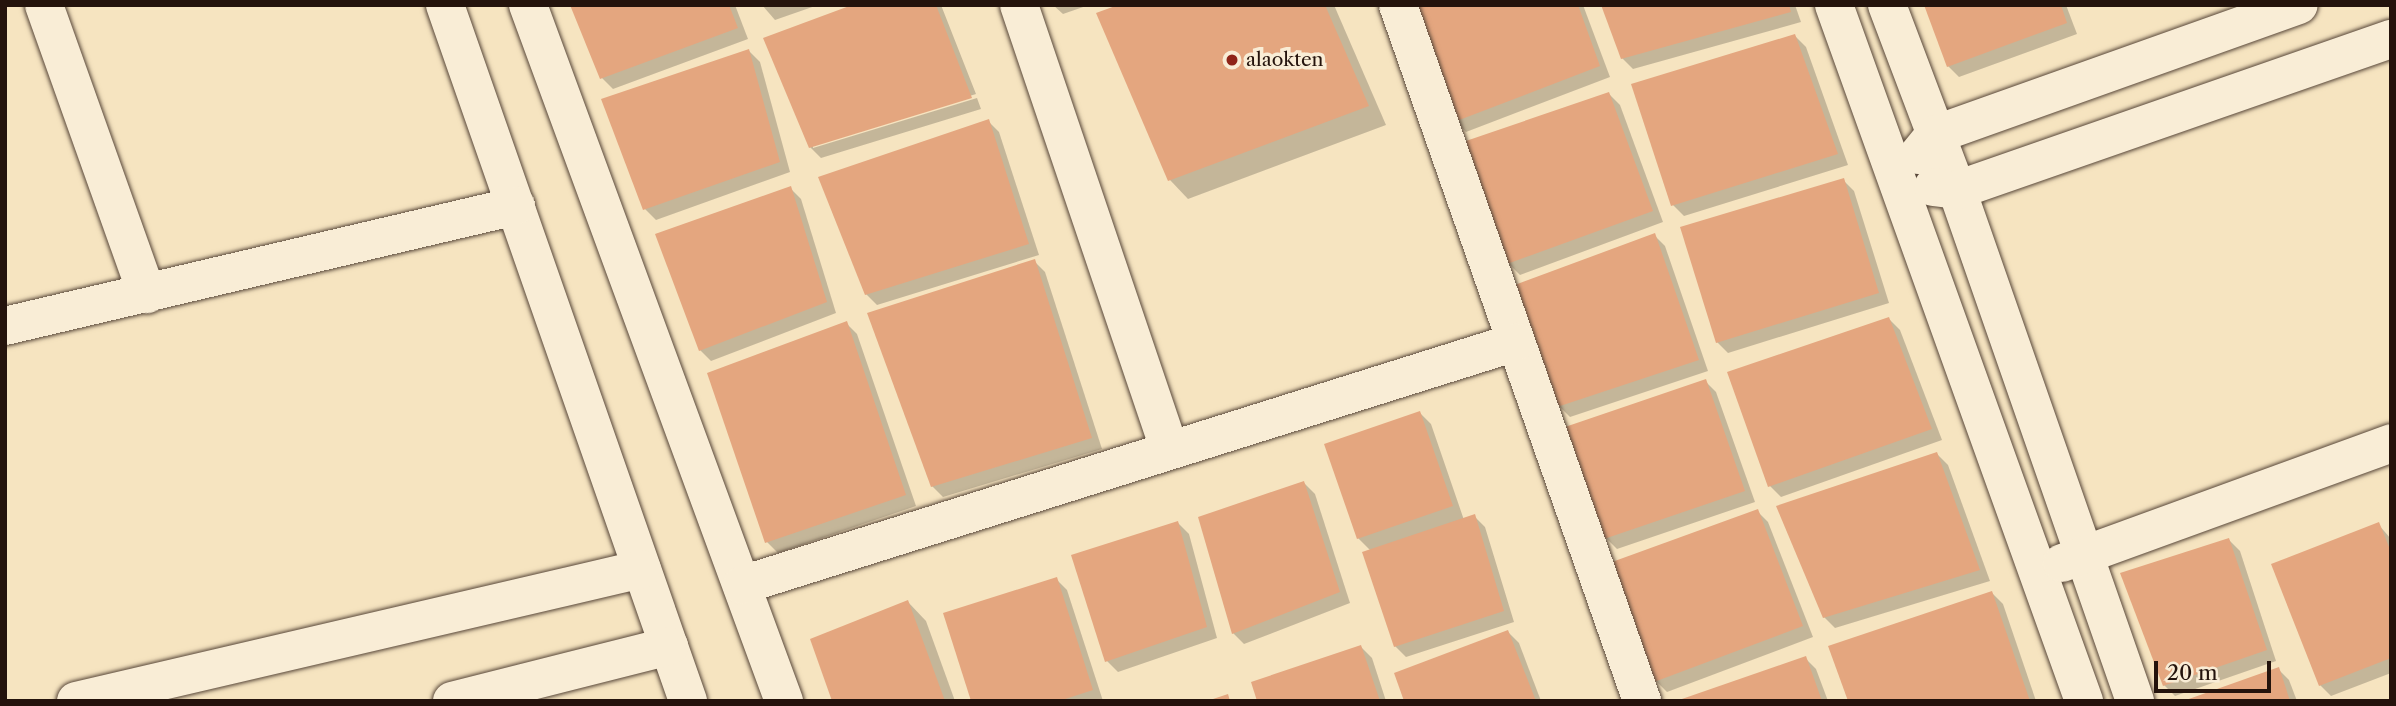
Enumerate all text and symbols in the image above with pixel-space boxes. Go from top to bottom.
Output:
place label: alaokten [1246,49,1323,71]
marker: alaokten [1224,52,1240,68]
scale bar [2158,646,2275,690]
text: 20 m [2167,660,2218,685]

